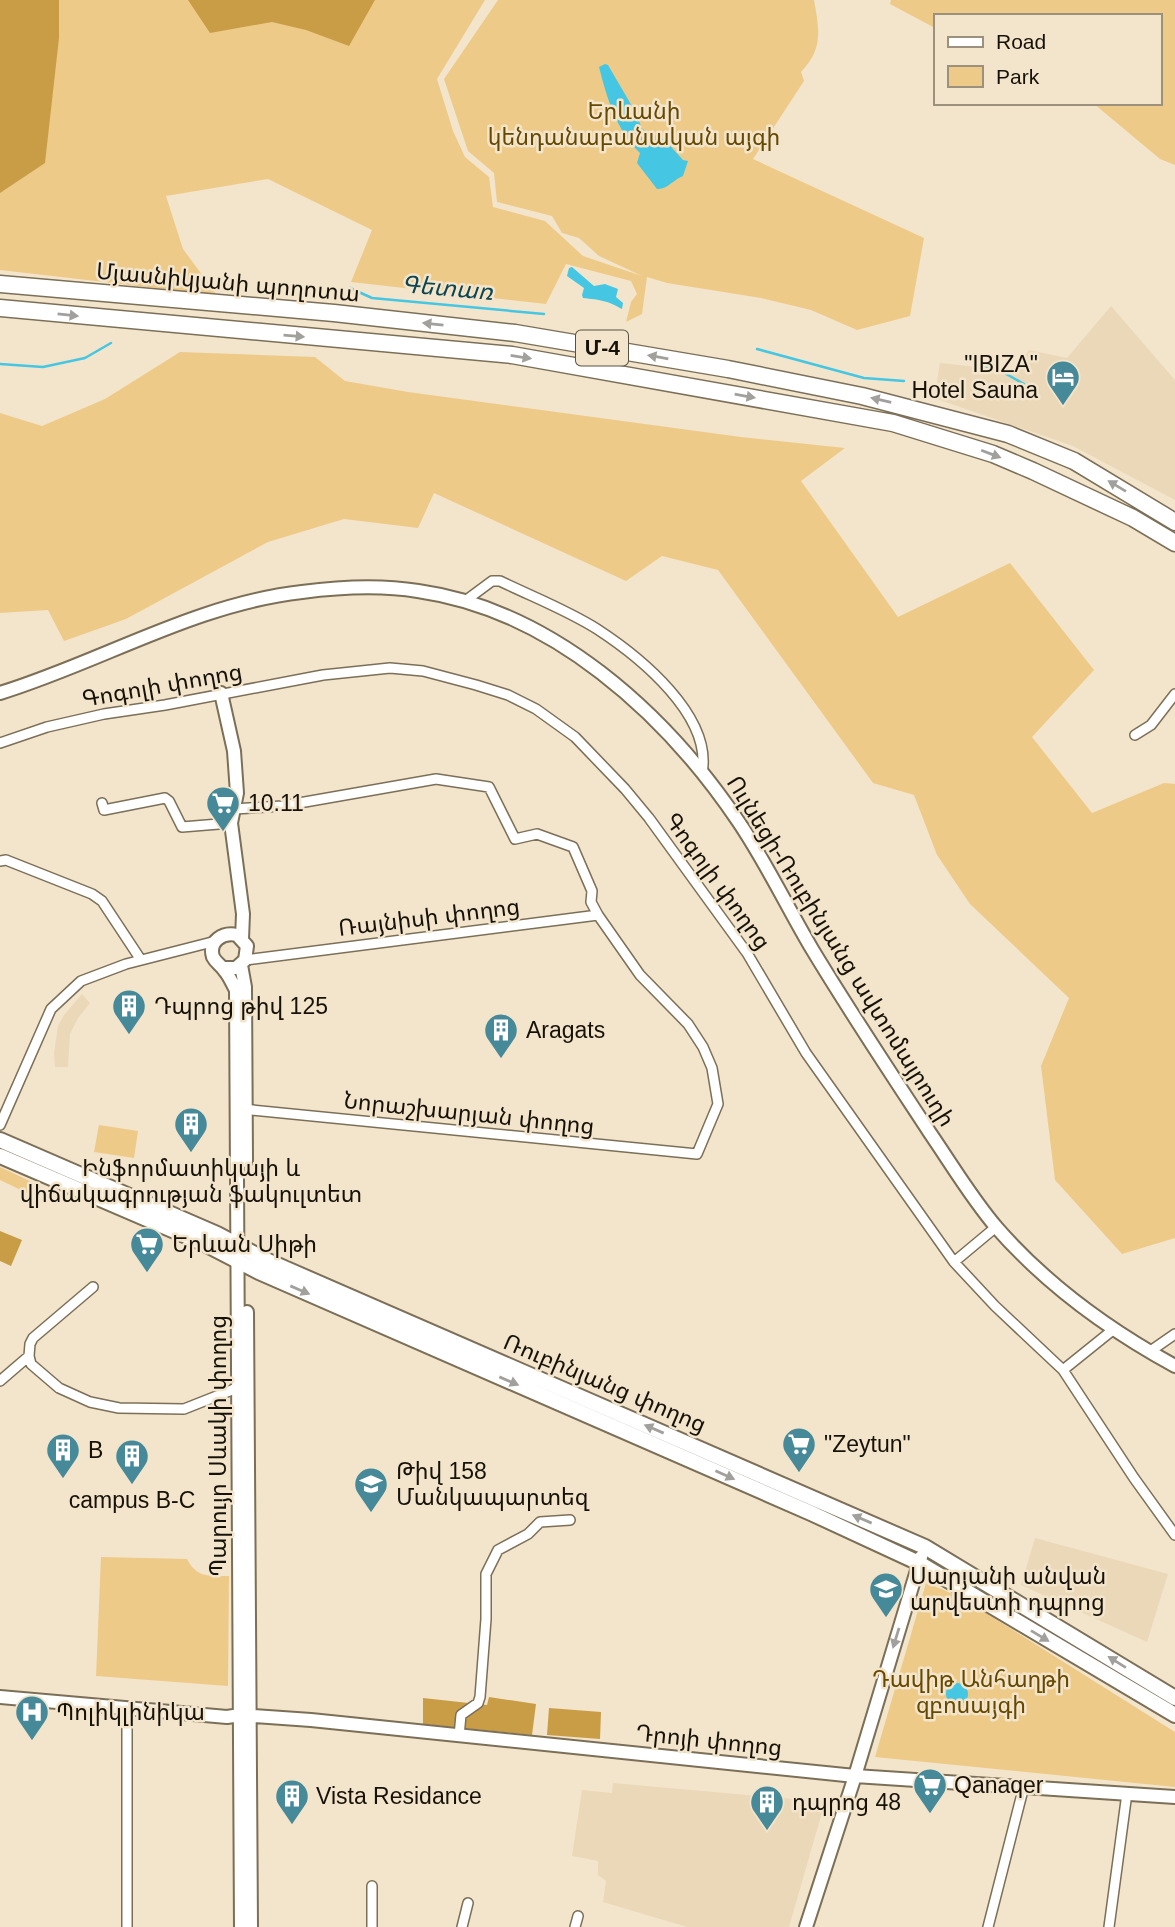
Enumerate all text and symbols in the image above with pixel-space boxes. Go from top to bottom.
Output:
legend [934,14,1161,105]
text: Road [996,30,1046,53]
text: Park [996,65,1040,88]
park label: Երևանի կենդանաբանական այգի [488,98,780,151]
street label: Մյասնիկյանի պողոտա [95,258,361,307]
water label: Գետառ [400,270,495,305]
one-way arrow [57,310,79,321]
one-way arrow [422,318,444,329]
road number: Մ-4 [576,330,628,366]
one-way arrow [284,331,306,342]
one-way arrow [647,351,669,362]
place label: "IBIZA" Hotel Sauna [911,351,1038,403]
one-way arrow [510,352,532,363]
hotel icon: "IBIZA" Hotel Sauna [1044,358,1082,407]
one-way arrow [734,391,756,402]
one-way arrow [870,395,892,406]
one-way arrow [981,449,1002,460]
one-way arrow [1107,480,1126,493]
street label: Գոգոլի փողոց [80,658,244,713]
street label: Ուլնեցի-Ռուբինյանց ավտոմայրուղի [721,771,960,1132]
supermarket icon: 10.11 [204,784,242,833]
place label: 10.11 [248,790,304,816]
street label: Գոգոլի փողոց [659,808,776,955]
street label: Ռայնիսի փողոց [337,893,522,942]
building icon: Դպրոց թիվ 125 [110,987,148,1036]
place label: Դպրոց թիվ 125 [154,993,328,1020]
building icon: Aragats [482,1011,520,1060]
place label: Aragats [526,1017,605,1043]
street label: Նորաշխարյան փողոց [342,1087,596,1140]
building icon: Ինֆորմատիկայի և վիճակագրության ֆակուլտետ [172,1105,210,1154]
place label: Ինֆորմատիկայի և վիճակագրության ֆակուլտետ [20,1155,362,1208]
supermarket icon: Երևան Սիթի [128,1225,166,1274]
place label: Երևան Սիթի [172,1231,317,1258]
one-way arrow [290,1284,310,1296]
street label: Պարույր Սևակի փողոց [205,1315,232,1577]
street label: Ռուբինյանց փողոց [499,1329,710,1438]
one-way arrow [499,1375,520,1386]
one-way arrow [643,1423,664,1434]
supermarket icon: "Zeytun" [780,1425,818,1474]
building icon: B [44,1431,82,1480]
place label: "Zeytun" [824,1431,911,1457]
place label: B [88,1437,103,1463]
building icon: campus B-C [113,1437,151,1486]
place label: Թիվ 158 Մանկապարտեզ [396,1458,590,1511]
school or university icon: Թիվ 158 Մանկապարտեզ [352,1465,390,1514]
one-way arrow [715,1470,736,1481]
place label: campus B-C [69,1487,195,1513]
one-way arrow [851,1514,872,1525]
place label: Սարյանի անվան արվեստի դպրոց [910,1563,1106,1616]
school or university icon: Սարյանի անվան արվեստի դպրոց [867,1570,905,1619]
one-way arrow [891,1628,901,1649]
one-way arrow [1031,1630,1050,1642]
one-way arrow [1107,1656,1127,1669]
park label: Դավիթ Անհաղթի զբոսայգի [872,1666,1070,1719]
hospital icon: Պոլիկլինիկա [13,1693,51,1742]
place label: Պոլիկլինիկա [56,1699,205,1726]
street label: Դրոյի փողոց [634,1719,784,1762]
supermarket icon: Qanaqer [911,1766,949,1815]
place label: Qanaqer [954,1772,1044,1798]
building icon: Vista Residance [273,1777,311,1826]
place label: Vista Residance [316,1783,482,1809]
building icon: դպրոց 48 [748,1783,786,1832]
place label: դպրոց 48 [792,1789,901,1816]

